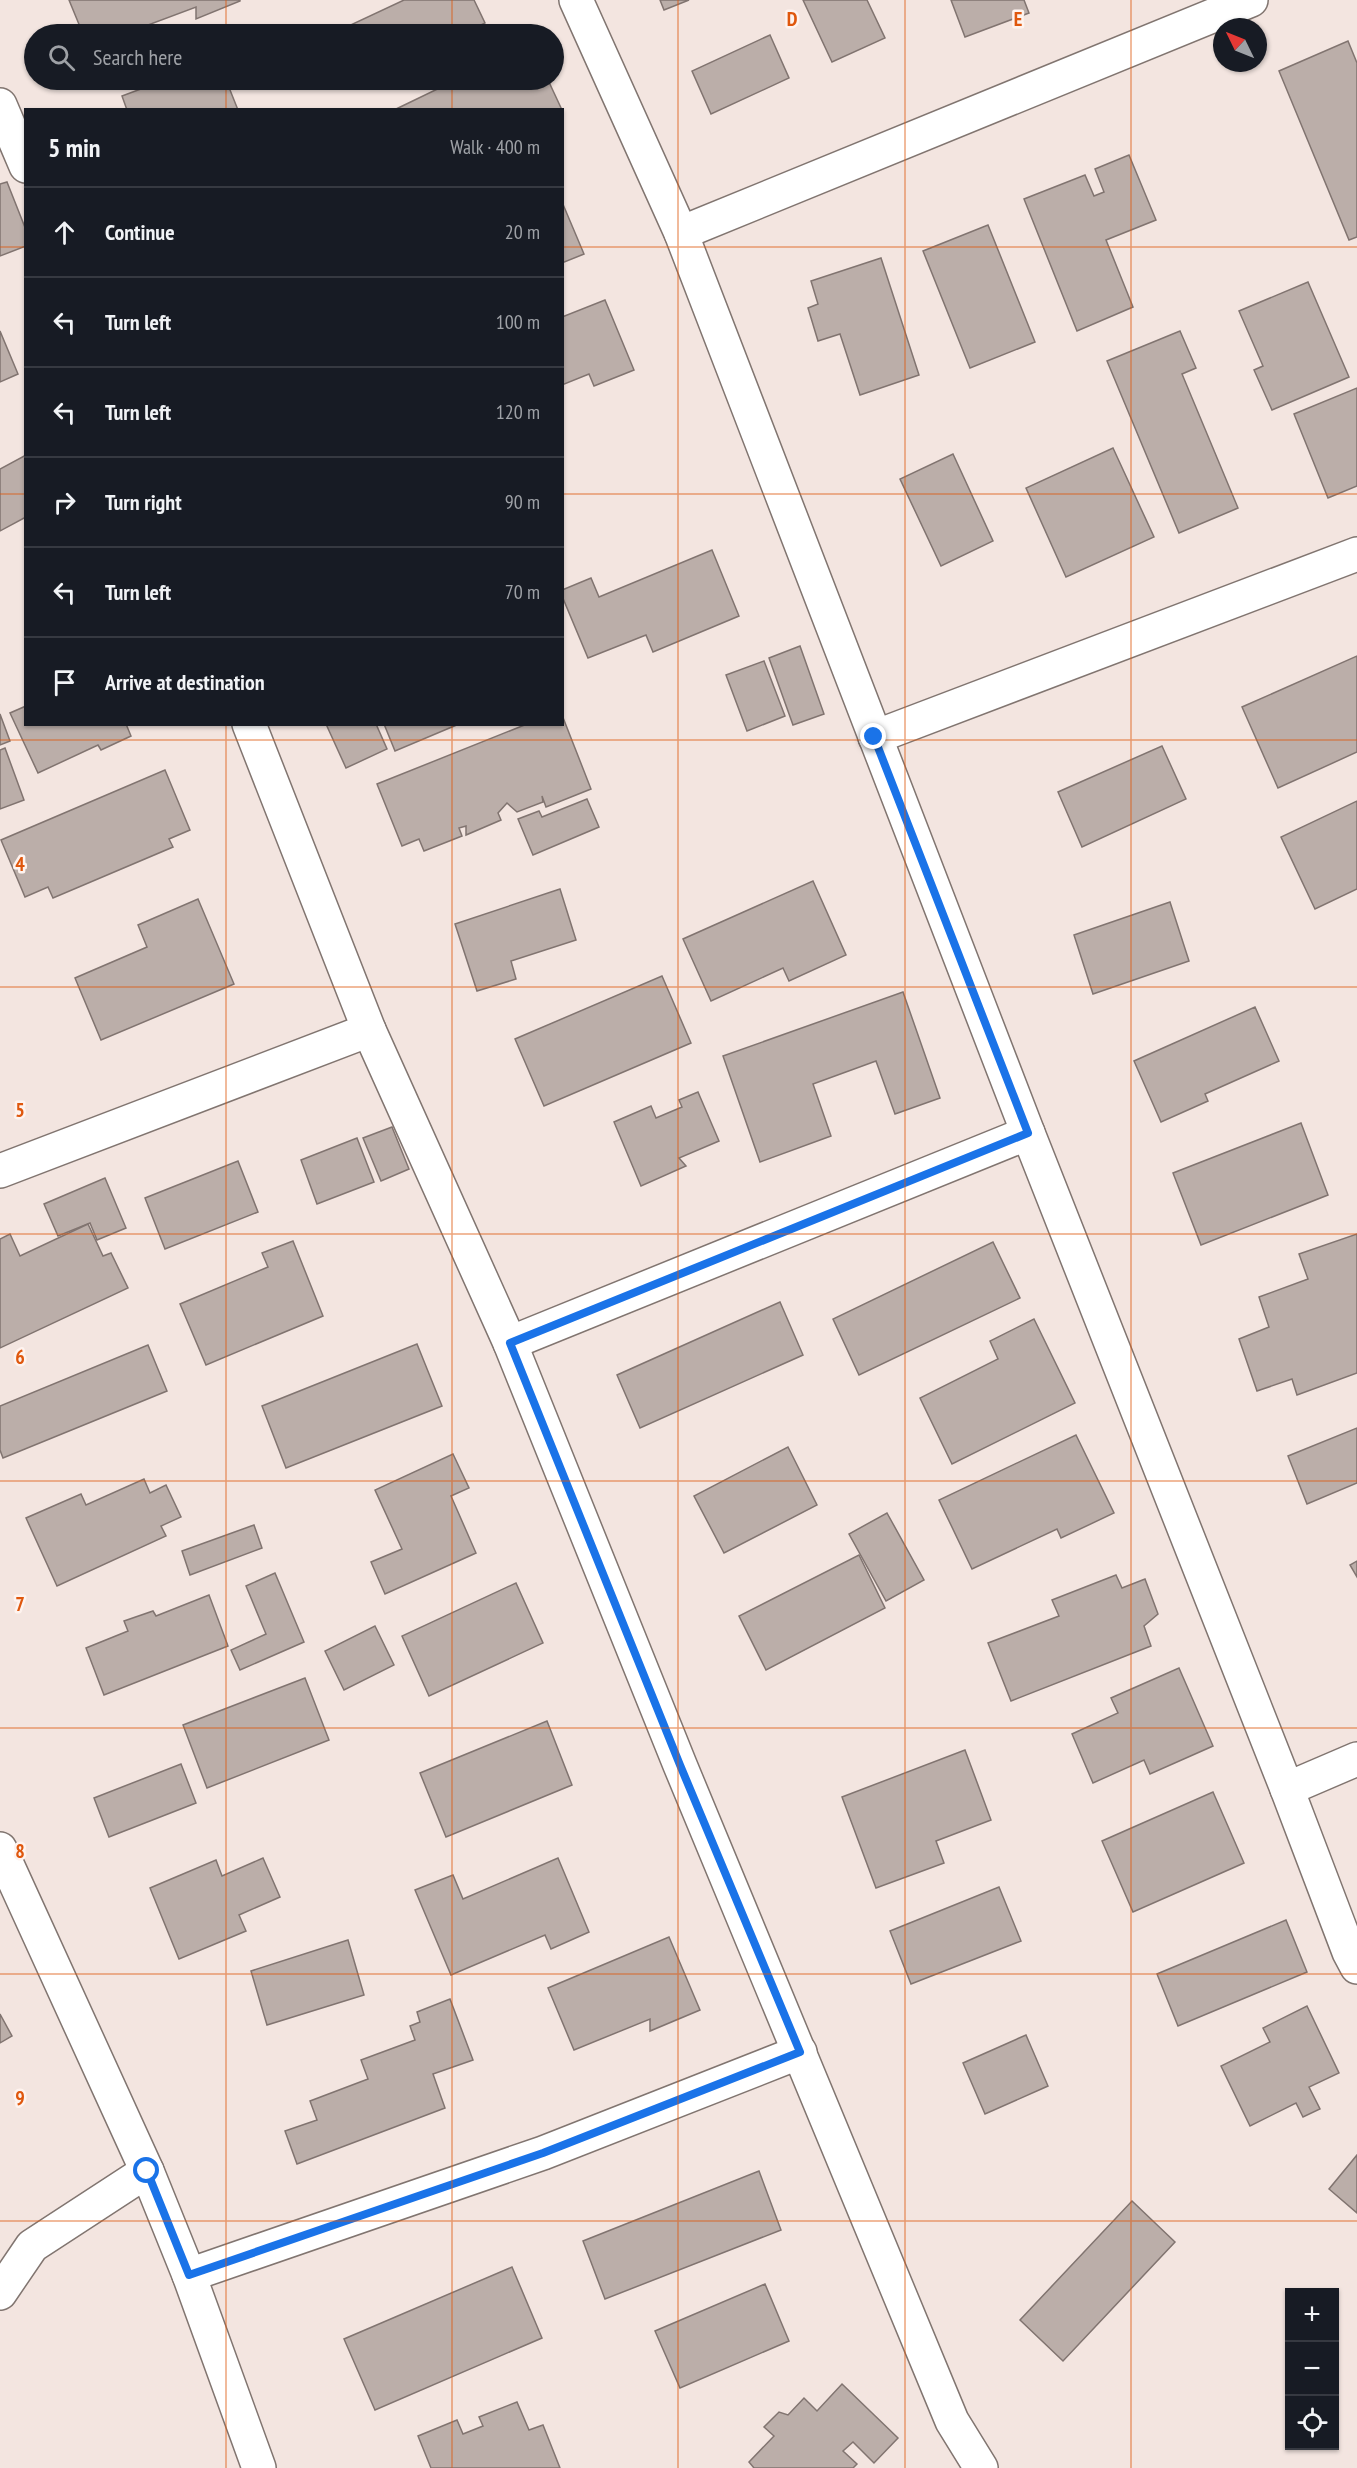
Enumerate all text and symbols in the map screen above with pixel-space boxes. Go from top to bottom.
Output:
text: D [787,6,798,32]
text: E [1014,6,1022,32]
north arrow [1213,18,1267,72]
search box [24,24,564,90]
icon: search [45,41,78,74]
text: Search here [93,43,182,71]
text: 5 min [48,131,101,164]
text: Walk · 400 m [450,134,540,160]
icon: ahead [48,216,81,249]
text: Continue [105,218,175,246]
text: 20 m [505,219,540,245]
icon: left [48,306,81,339]
text: Turn left [105,308,171,336]
text: 100 m [496,309,540,335]
icon: left [48,396,81,429]
text: Turn left [105,398,171,426]
text: 120 m [496,399,540,425]
icon: right [48,486,81,519]
text: Turn right [105,488,182,516]
text: 90 m [505,489,540,515]
icon: left [48,576,81,609]
text: Turn left [105,578,171,606]
text: 70 m [505,579,540,605]
icon: arrive [48,666,81,699]
text: Arrive at destination [105,668,265,696]
route end [860,723,886,749]
text: 4 [15,851,25,877]
text: 5 [15,1097,25,1123]
text: 6 [15,1344,25,1370]
text: 7 [15,1591,25,1617]
text: 8 [15,1838,25,1864]
text: 9 [15,2085,25,2111]
route start [133,2157,159,2183]
map controls [1285,2288,1339,2450]
button: + [1285,2288,1339,2342]
button: − [1285,2342,1339,2396]
button: locate [1285,2396,1339,2450]

